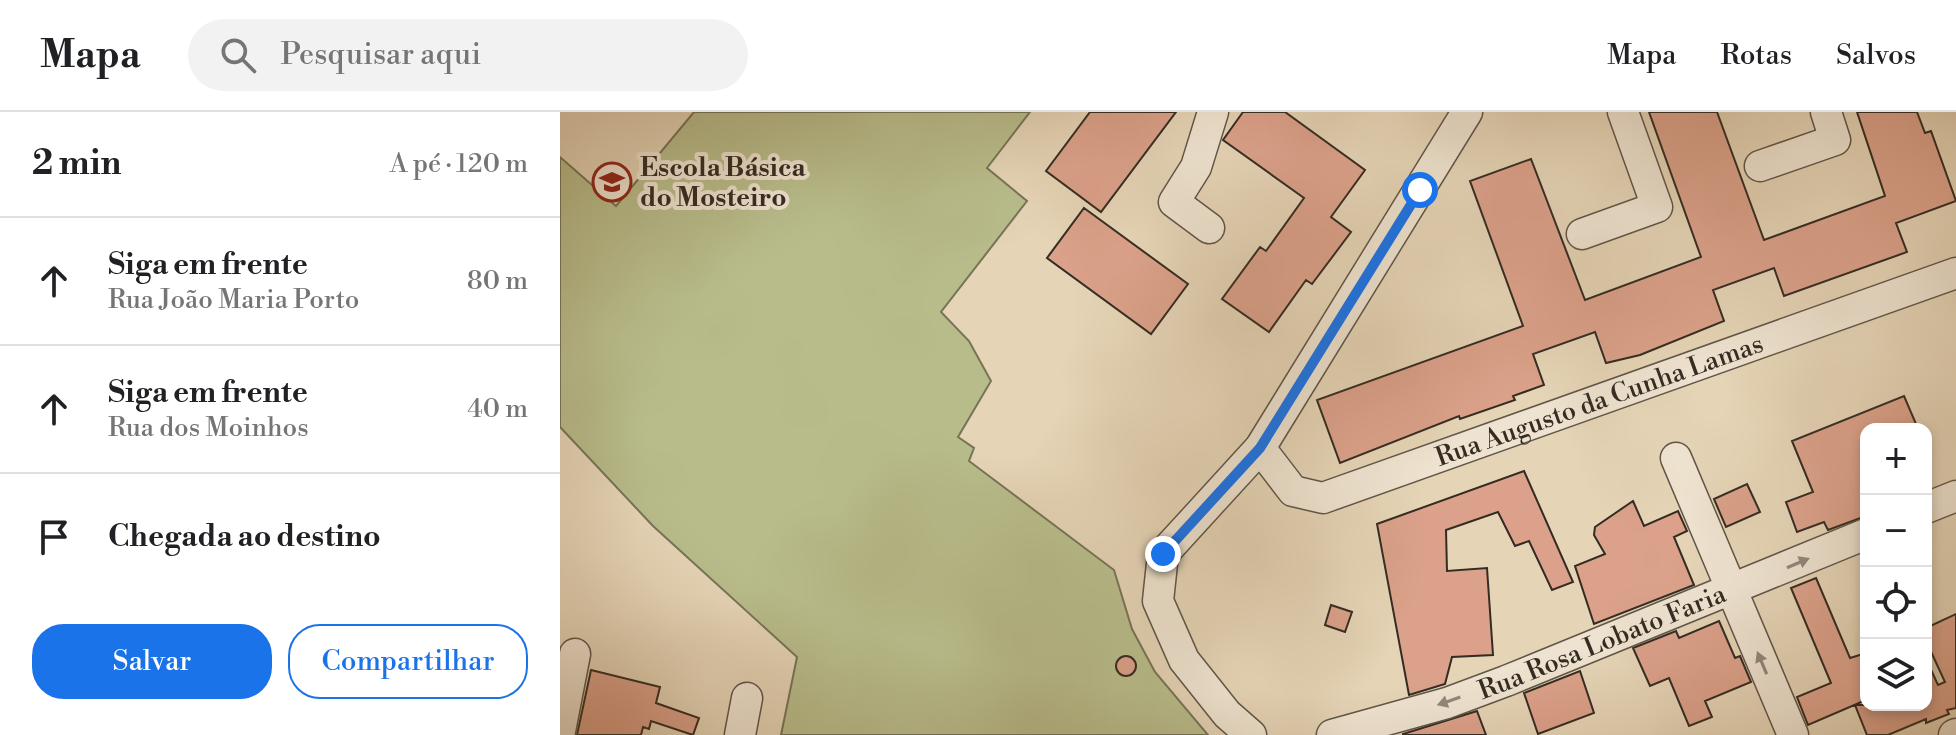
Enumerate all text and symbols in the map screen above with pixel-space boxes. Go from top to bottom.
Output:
search box [188,19,748,91]
text: Mapa [40,32,140,79]
icon: search [216,33,260,77]
text: Pesquisar aqui [280,36,481,74]
text: Mapa [1607,38,1677,73]
text: Rotas [1721,38,1792,73]
text: Salvos [1836,38,1916,73]
text: 2 min [32,143,121,185]
text: A pé · 120 m [390,148,528,180]
place label: Escola Básica do Mosteiro [640,152,806,214]
school or university icon: Escola Básica do Mosteiro [591,161,633,203]
route start [1402,172,1438,208]
text: Siga em frente [108,246,308,284]
icon: ahead [32,259,76,303]
text: 80 m [467,265,528,297]
text: Rua João Maria Porto [108,284,359,316]
street label: Rua Augusto da Cunha Lamas [1431,328,1768,474]
text: Siga em frente [108,374,308,412]
icon: ahead [32,387,76,431]
text: 40 m [467,393,528,425]
text: Rua dos Moinhos [108,412,309,444]
map controls [1860,423,1932,711]
button: + [1860,423,1932,495]
button: − [1860,495,1932,567]
icon: arrive [32,515,76,559]
text: Chegada ao destino [108,518,381,556]
route end [1145,536,1181,572]
one-way arrow [1786,556,1810,569]
button: locate [1860,567,1932,639]
street label: Rua Rosa Lobato Faria [1474,578,1732,707]
button: Salvar [32,624,272,699]
button: Compartilhar [288,624,528,699]
button: layers [1860,639,1932,711]
one-way arrow [1755,652,1768,675]
one-way arrow [1437,696,1461,708]

